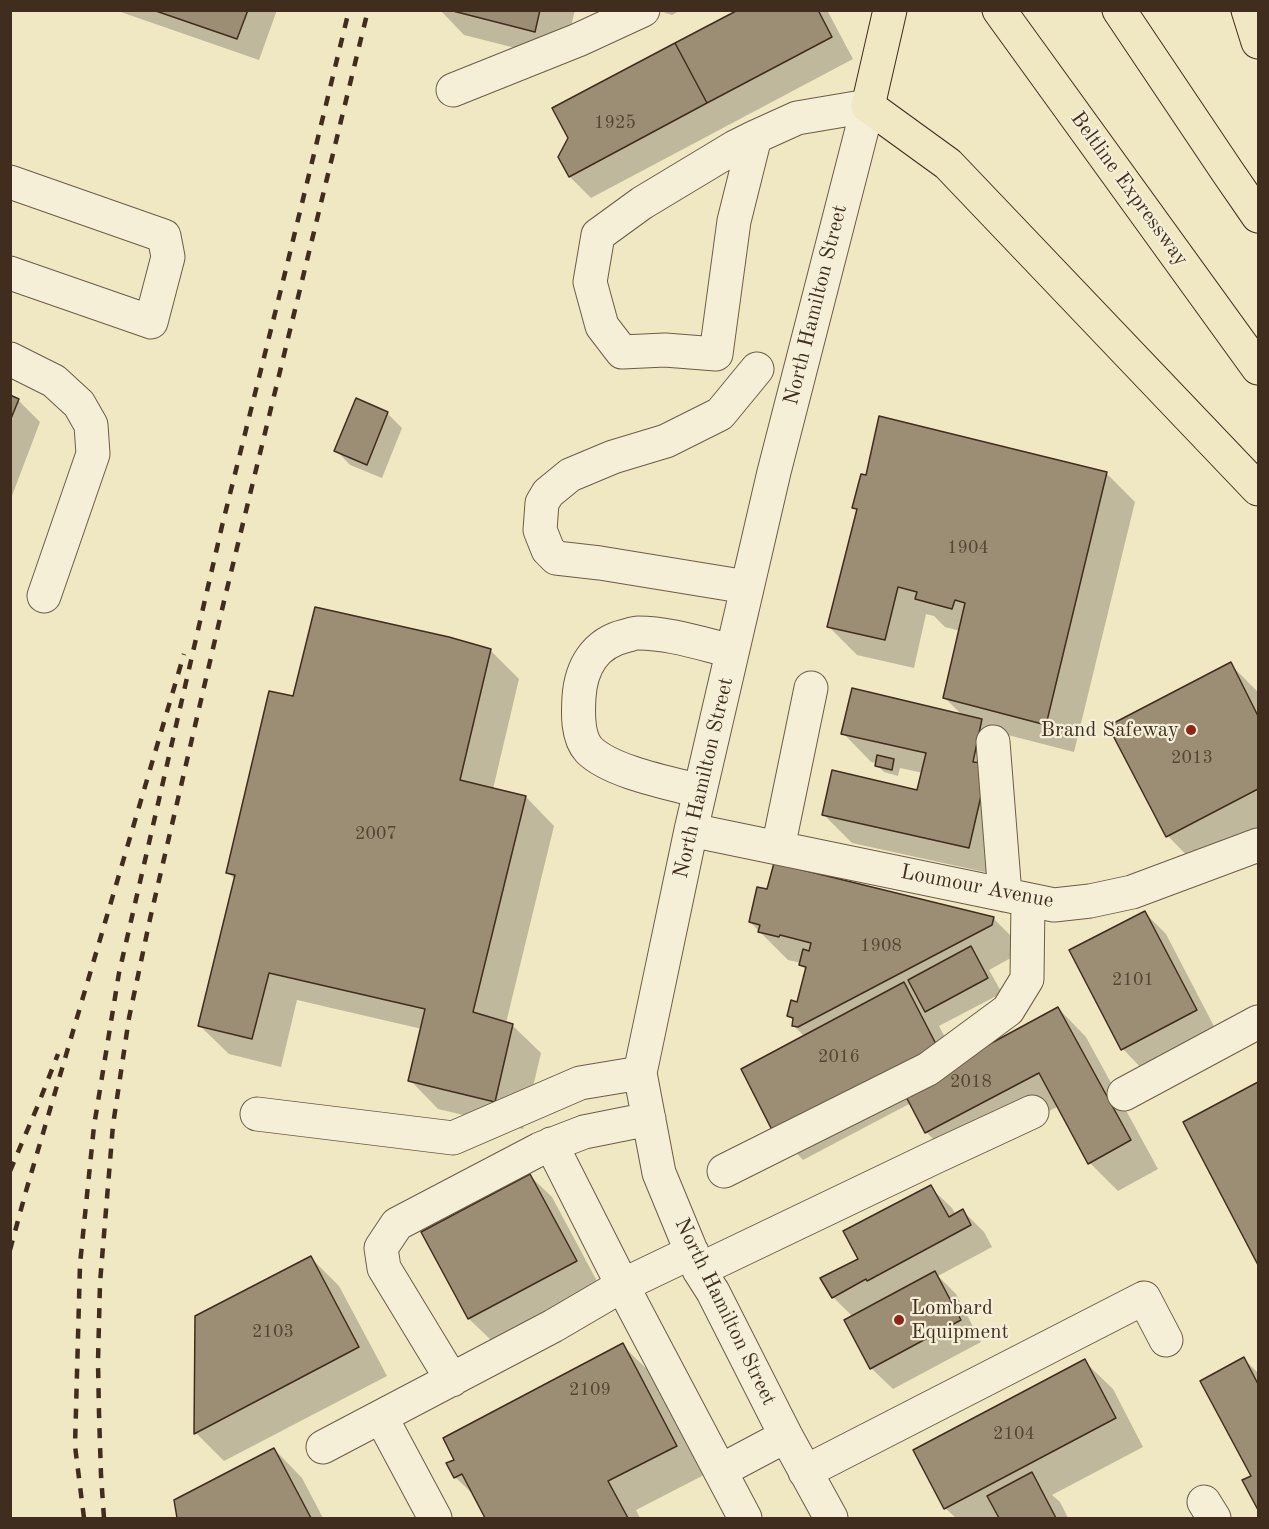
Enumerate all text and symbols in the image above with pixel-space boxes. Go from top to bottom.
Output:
street label: Beltline Expressway [1064,107,1194,271]
house number: 1925 [594,112,636,134]
street label: North Hamilton Street [779,202,853,408]
house number: 1904 [947,537,989,559]
street label: North Hamilton Street [669,675,739,881]
place label: Brand Safeway [1041,717,1179,743]
marker: Brand Safeway [1184,723,1198,737]
house number: 2013 [1171,747,1213,769]
house number: 2007 [355,823,397,845]
street label: Loumour Avenue [898,860,1056,914]
house number: 1908 [860,935,902,957]
house number: 2101 [1112,969,1154,991]
house number: 2016 [818,1046,860,1068]
house number: 2018 [950,1071,992,1093]
street label: North Hamilton Street [669,1214,781,1410]
place label: Lombard Equipment [911,1295,1009,1345]
marker: Lombard Equipment [892,1313,906,1327]
house number: 2103 [252,1321,294,1343]
house number: 2109 [569,1379,611,1401]
house number: 2104 [993,1423,1035,1445]

